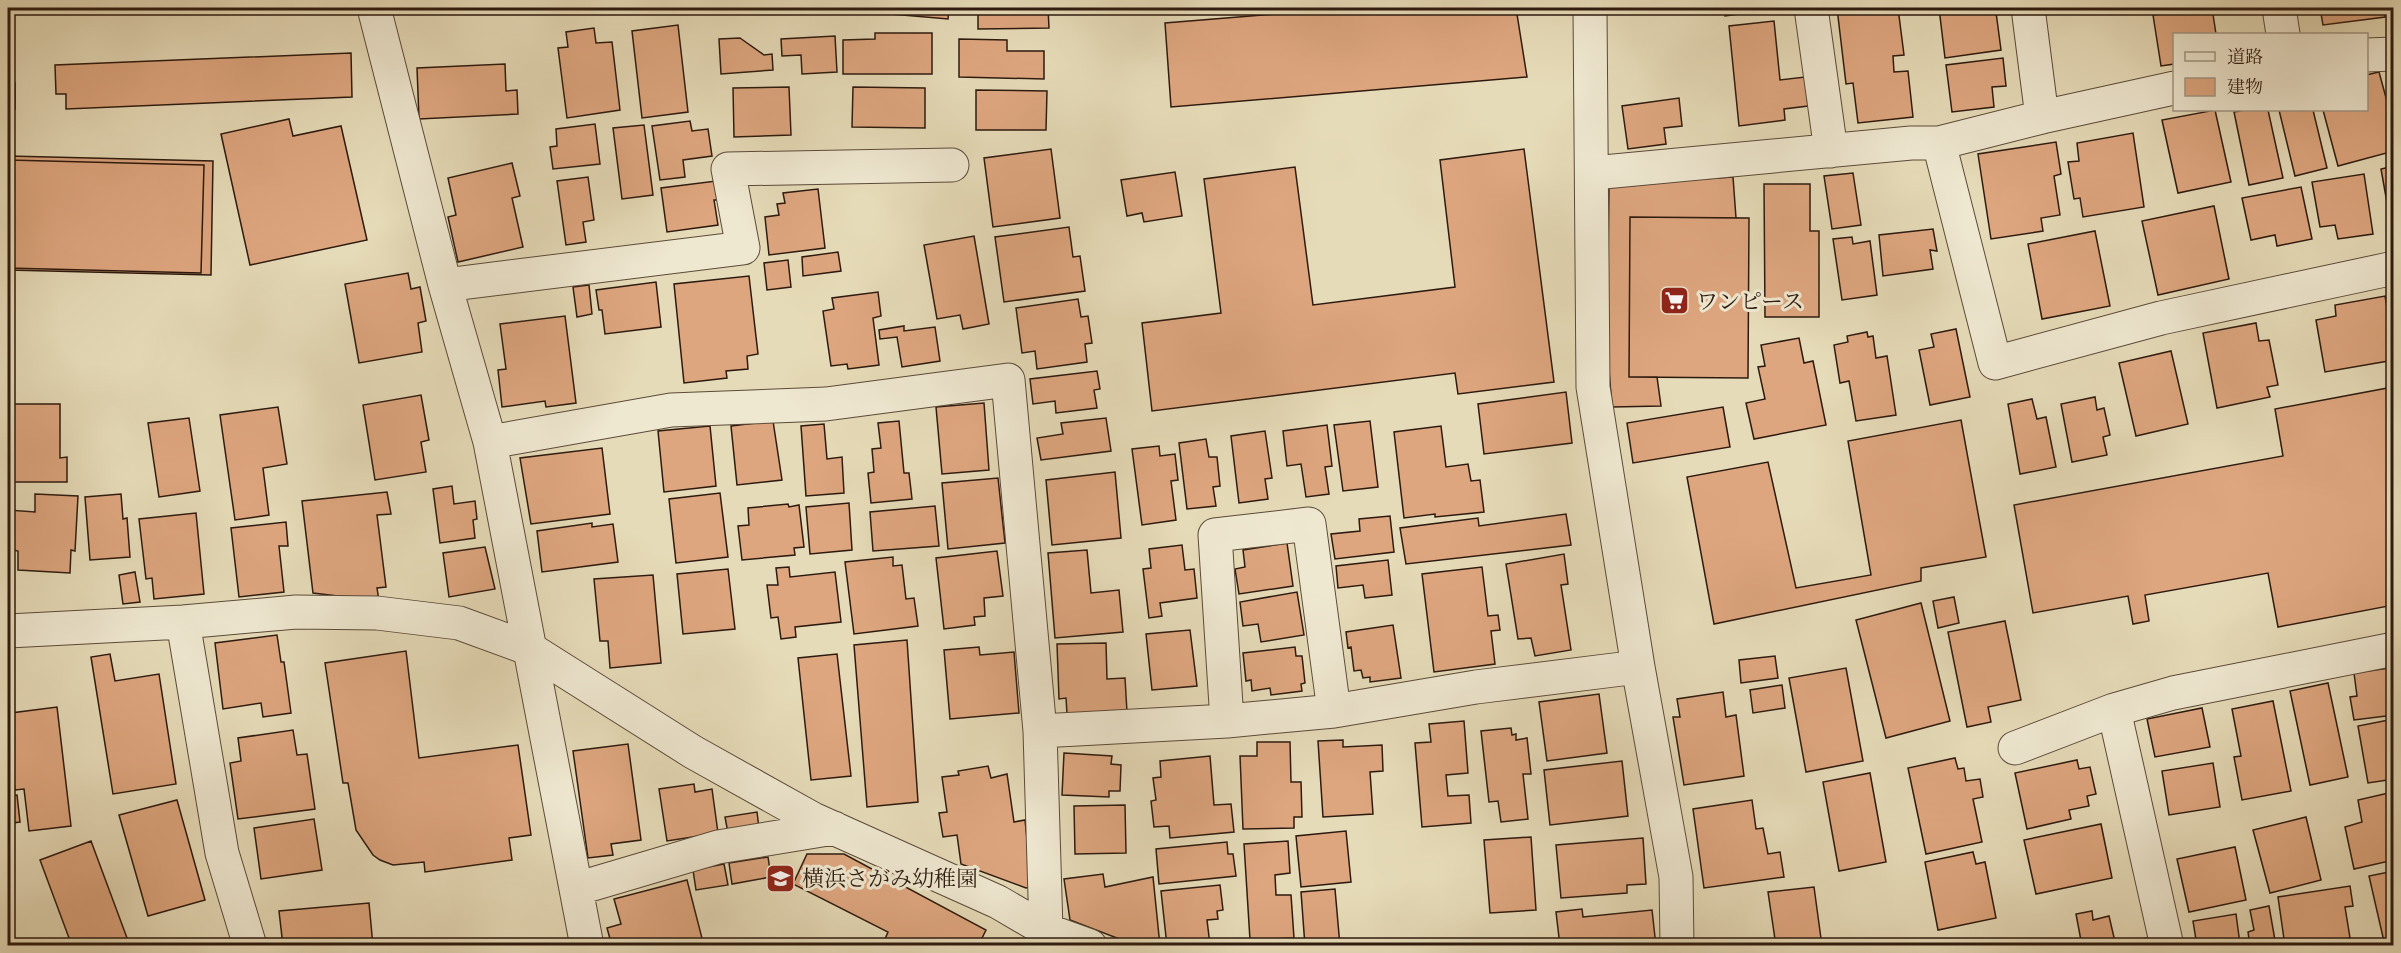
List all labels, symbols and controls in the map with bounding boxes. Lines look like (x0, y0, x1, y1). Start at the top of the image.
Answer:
legend (2173, 33, 2368, 111)
text: 道路 (2227, 46, 2263, 68)
text: 建物 (2227, 76, 2263, 98)
supermarket icon: ワンピース (1659, 285, 1691, 317)
place label: ワンピース (1696, 288, 1804, 315)
school or university icon: 横浜さがみ幼稚園 (765, 862, 797, 894)
place label: 横浜さがみ幼稚園 (802, 865, 978, 892)

